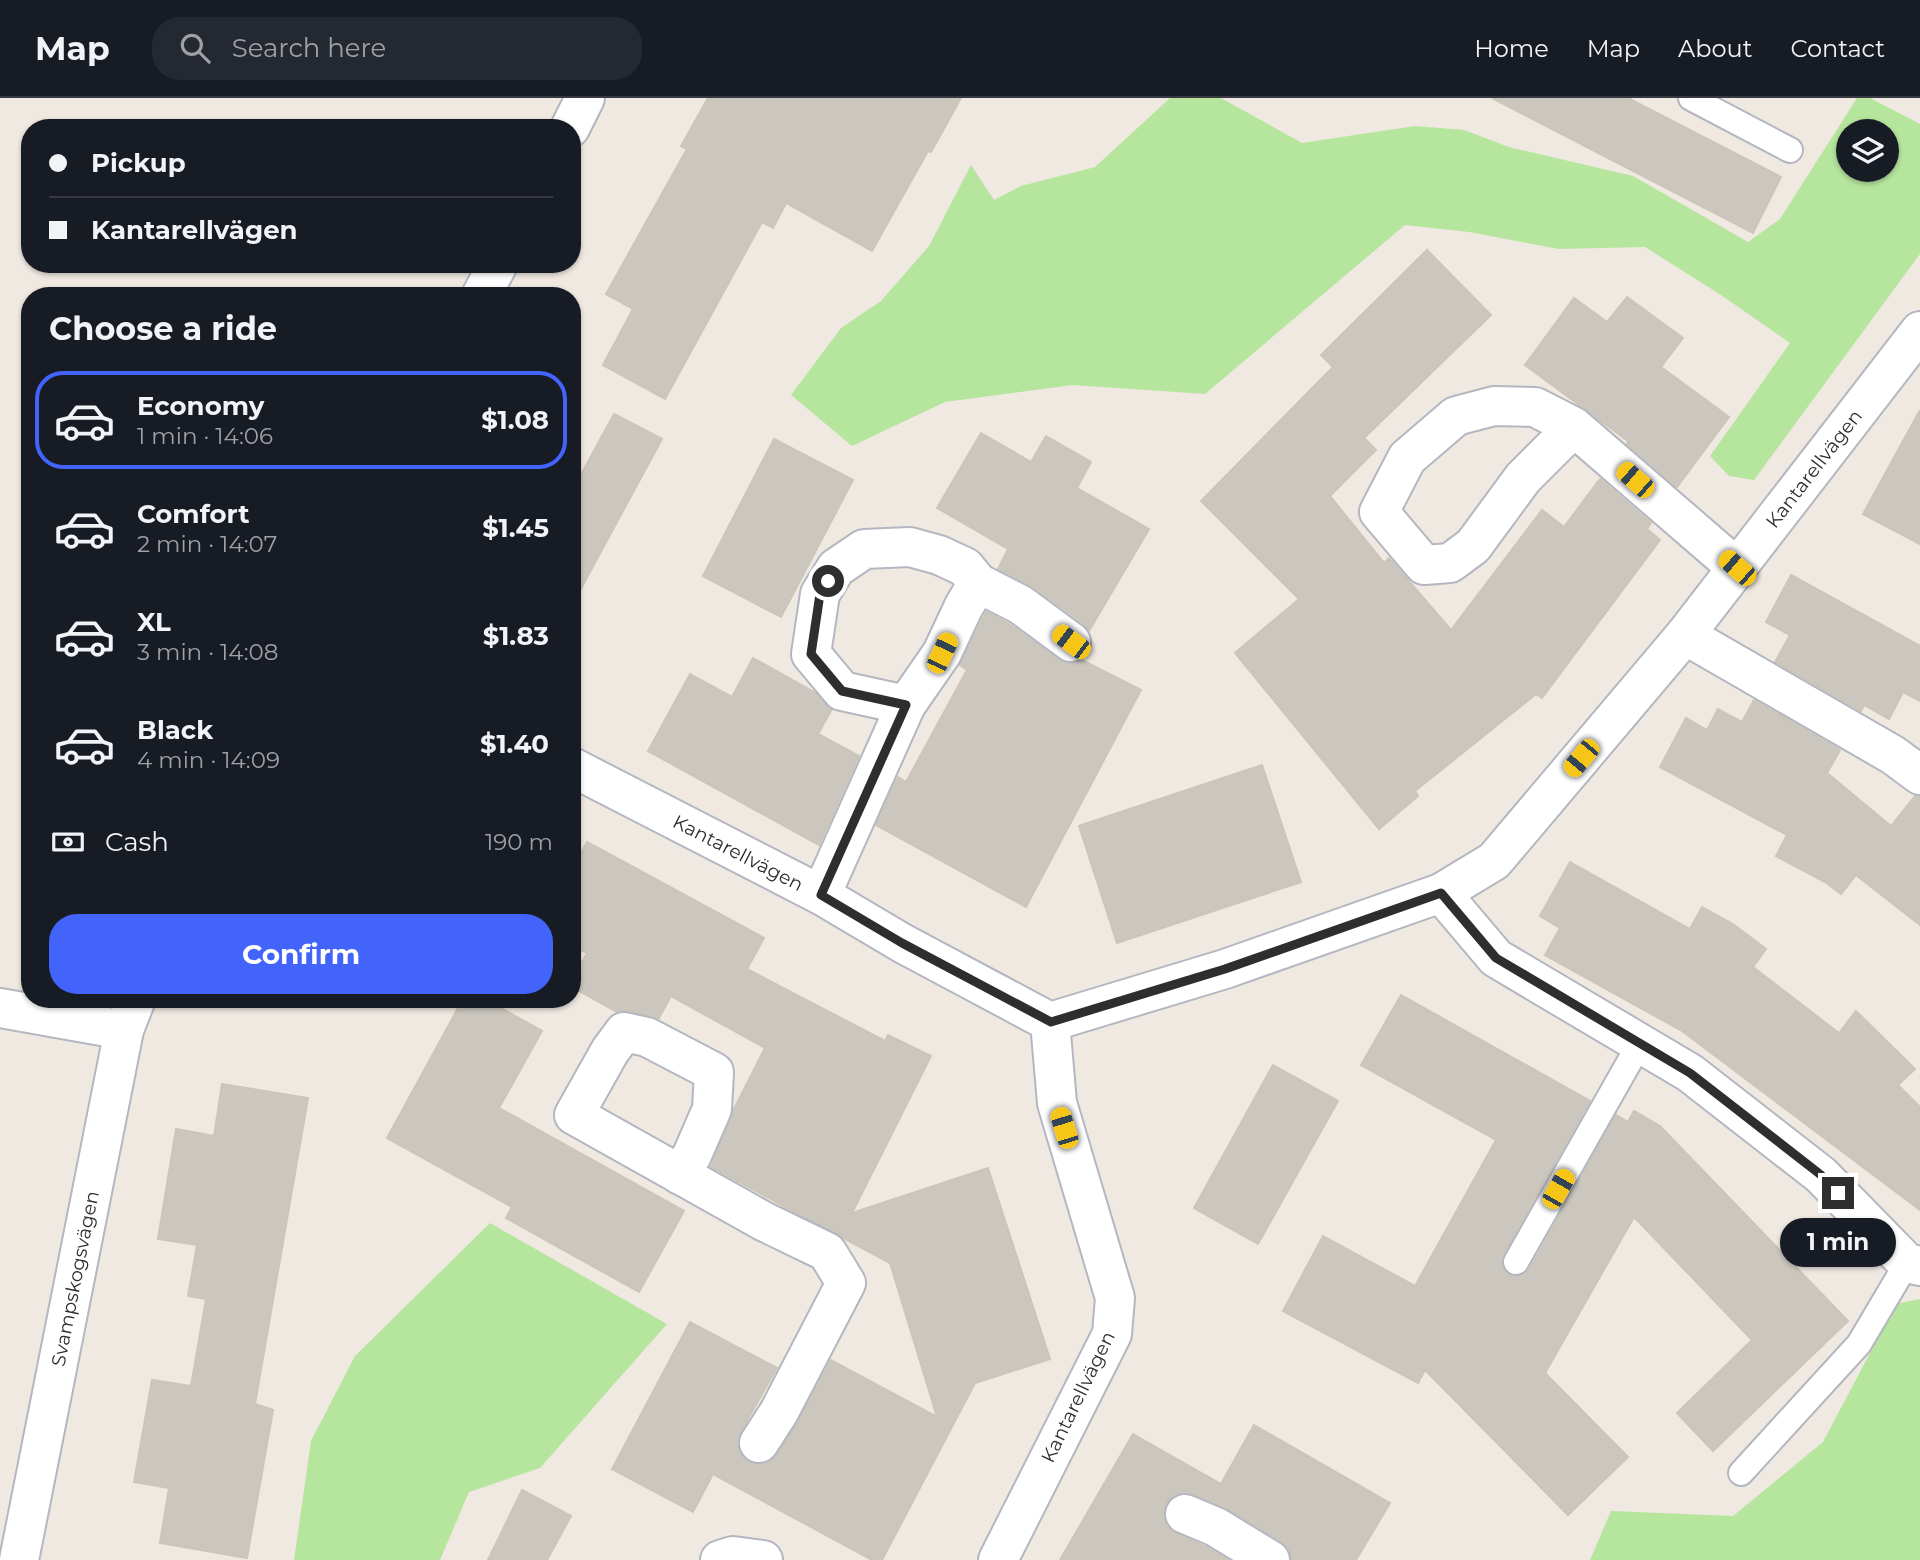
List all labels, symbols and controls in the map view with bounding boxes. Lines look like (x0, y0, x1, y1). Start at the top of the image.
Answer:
search box (152, 17, 642, 80)
text: Map (35, 28, 110, 68)
icon: search (176, 29, 214, 67)
text: Search here (232, 32, 386, 64)
text: Home (1474, 34, 1549, 63)
text: Map (1587, 34, 1640, 63)
text: About (1678, 34, 1752, 63)
text: Contact (1790, 34, 1885, 63)
map controls (1836, 119, 1899, 182)
button: layers (1836, 119, 1899, 182)
text: Pickup (91, 147, 186, 179)
text: Kantarellvägen (91, 214, 298, 246)
text: Choose a ride (49, 309, 277, 348)
icon: car (53, 389, 116, 452)
text: Economy (137, 390, 264, 422)
text: $1.08 (481, 404, 549, 436)
street label: Kantarellvägen (1761, 405, 1867, 532)
text: 1 min · 14:06 (137, 422, 273, 450)
car (1613, 458, 1658, 502)
icon: car (53, 497, 116, 560)
text: Comfort (137, 498, 249, 530)
text: $1.45 (482, 512, 549, 544)
text: 2 min · 14:07 (137, 530, 277, 558)
car (1715, 546, 1760, 590)
route start (812, 565, 844, 597)
icon: car (53, 605, 116, 668)
text: XL (137, 606, 171, 638)
text: $1.83 (483, 620, 549, 652)
car (1048, 621, 1095, 663)
car (924, 630, 961, 676)
text: 3 min · 14:08 (137, 638, 278, 666)
icon: car (53, 713, 116, 776)
text: Black (137, 714, 213, 746)
text: $1.40 (480, 728, 549, 760)
car (1560, 735, 1603, 781)
text: 4 min · 14:09 (137, 746, 280, 774)
street label: Kantarellvägen (669, 809, 807, 896)
icon: cash (49, 823, 87, 861)
text: Cash (105, 826, 169, 858)
text: 190 m (485, 828, 553, 856)
button: Confirm (49, 914, 553, 994)
car (1048, 1105, 1081, 1151)
car (1539, 1166, 1578, 1212)
route end (1822, 1177, 1854, 1209)
street label: Svampskogsvägen (46, 1189, 103, 1368)
callout: 1 min (1780, 1218, 1896, 1266)
text: 1 min (1807, 1228, 1869, 1256)
street label: Kantarellvägen (1036, 1328, 1120, 1466)

